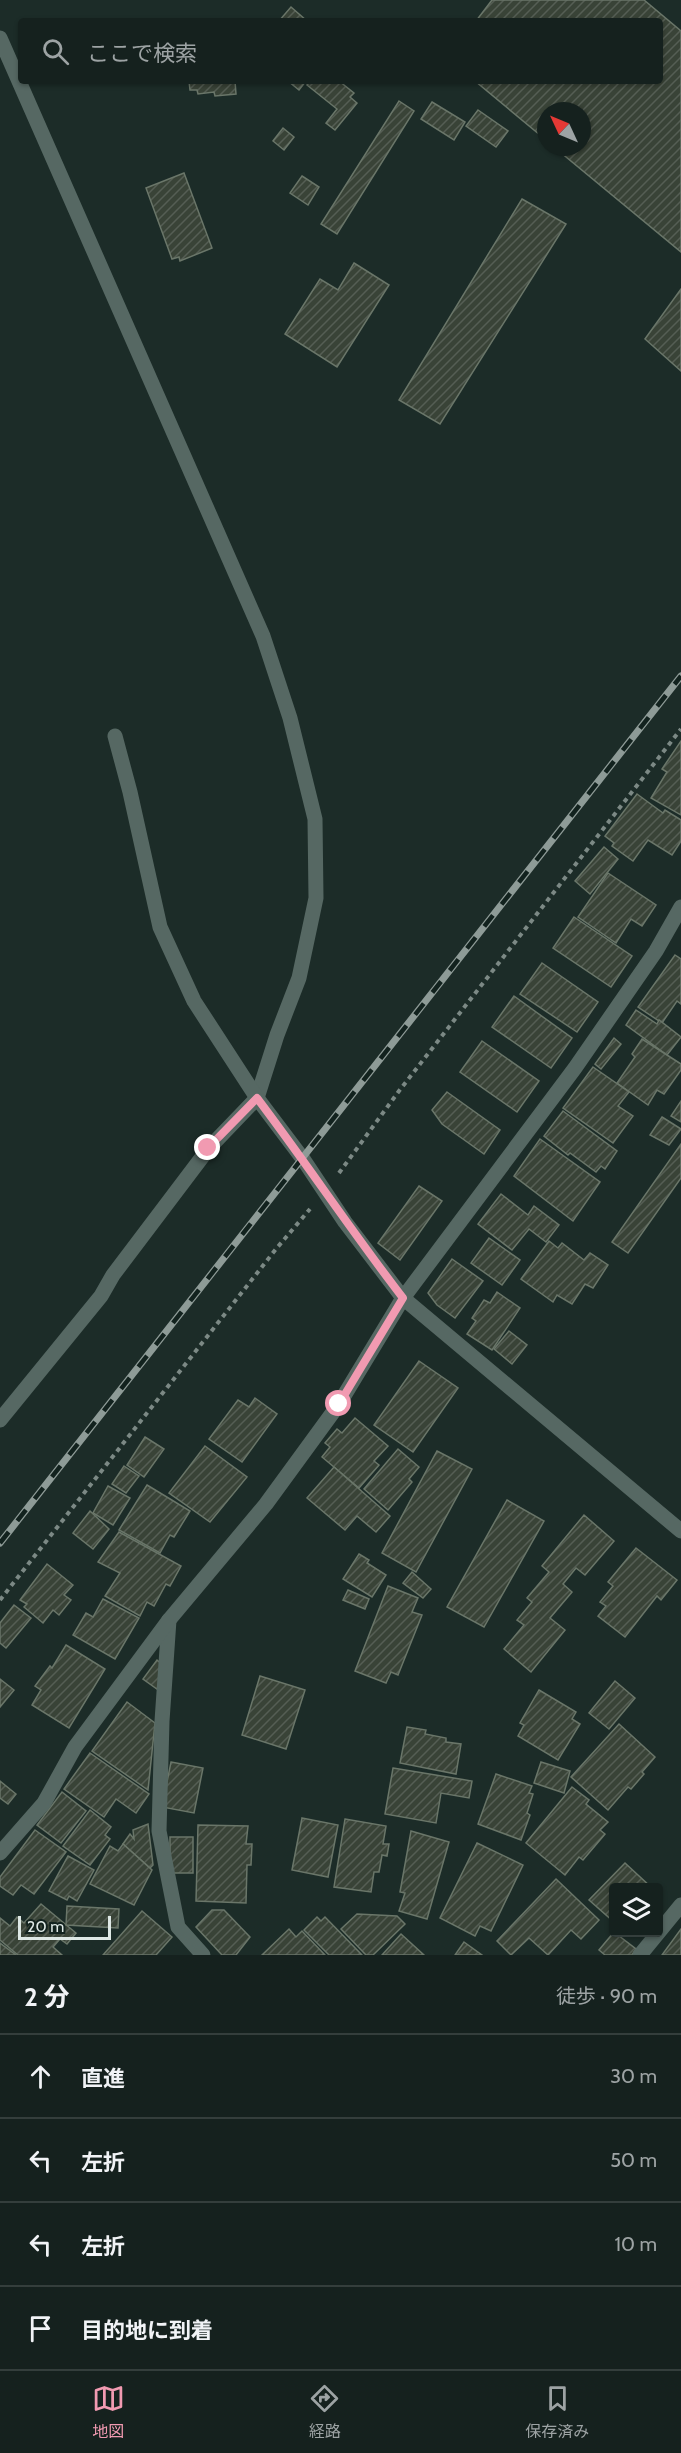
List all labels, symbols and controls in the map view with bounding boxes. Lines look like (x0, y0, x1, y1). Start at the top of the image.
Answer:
search box (18, 18, 663, 84)
icon: search (39, 35, 72, 68)
text: ここで検索 (87, 40, 197, 67)
north arrow (537, 102, 591, 156)
route end (194, 1134, 220, 1160)
route start (325, 1390, 351, 1416)
map controls (609, 1883, 663, 1937)
button: layers (609, 1883, 663, 1937)
scale bar (18, 1913, 111, 1940)
text: 20 m (27, 1917, 64, 1936)
text: 2 分 (24, 1981, 70, 2013)
text: 徒歩 · 90 m (556, 1984, 657, 2008)
icon: ahead (24, 2060, 57, 2093)
text: 30 m (610, 2064, 657, 2088)
text: 直進 (81, 2065, 125, 2092)
icon: left (24, 2144, 57, 2177)
text: 50 m (610, 2148, 657, 2172)
text: 左折 (81, 2149, 125, 2176)
icon: left (24, 2228, 57, 2261)
text: 10 m (614, 2232, 657, 2256)
text: 左折 (81, 2233, 125, 2260)
icon: arrive (24, 2312, 57, 2345)
text: 目的地に到着 (81, 2317, 213, 2344)
tab: 地図 (92, 2382, 125, 2442)
tab: 経路 (308, 2382, 341, 2442)
tab: 保存済み (525, 2382, 589, 2442)

